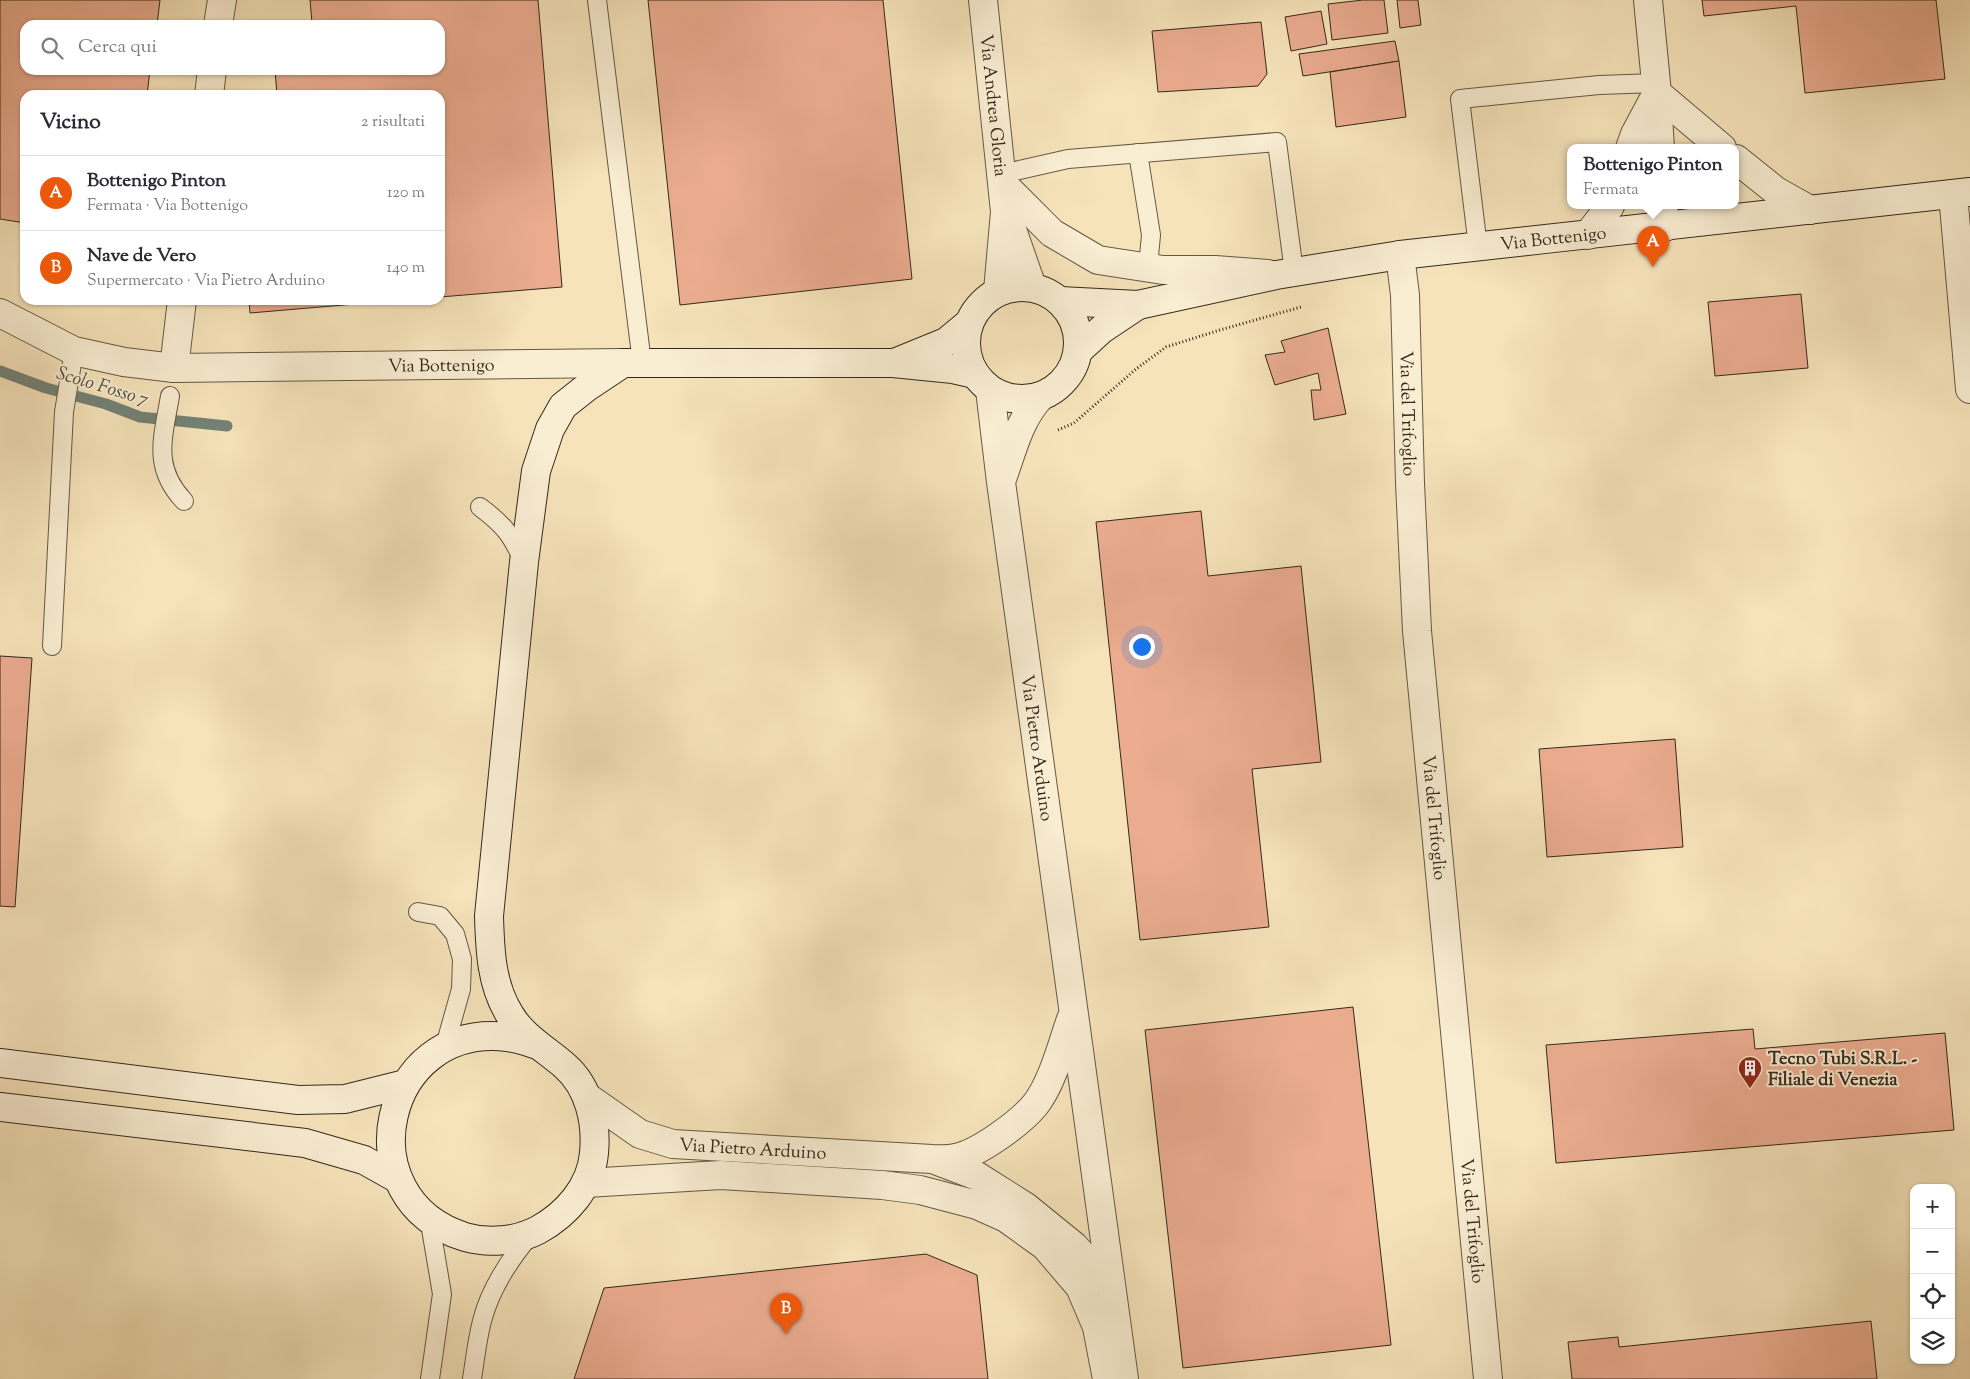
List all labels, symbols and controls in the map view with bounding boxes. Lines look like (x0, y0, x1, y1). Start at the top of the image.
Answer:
search box (20, 20, 445, 75)
street label: Via Andrea Gloria (972, 33, 1012, 178)
icon: search (38, 34, 66, 62)
text: Cerca qui (78, 34, 157, 61)
text: Vicino (40, 108, 101, 138)
text: 2 risultati (361, 111, 425, 134)
popup (1567, 144, 1739, 209)
text: Bottenigo Pinton (1583, 152, 1723, 179)
text: Bottenigo Pinton (87, 168, 226, 195)
text: Fermata (1583, 179, 1639, 202)
text: A (50, 182, 63, 205)
text: 120 m (387, 182, 425, 205)
text: Fermata · Via Bottenigo (87, 195, 248, 218)
street label: Via Bottenigo (1499, 221, 1608, 259)
pin: A (1637, 226, 1669, 267)
text: Nave de Vero (87, 243, 196, 270)
text: B (51, 257, 61, 280)
text: 140 m (387, 257, 425, 280)
text: Supermercato · Via Pietro Arduino (87, 270, 325, 293)
street label: Via del Trifoglio (1391, 351, 1421, 477)
street label: Via Bottenigo (388, 353, 495, 381)
water label: Scolo Fosso 7 (53, 361, 152, 414)
your location (1129, 634, 1155, 660)
street label: Via Pietro Arduino (1013, 673, 1058, 823)
street label: Via del Trifoglio (1414, 754, 1452, 882)
place label: Tecno Tubi S.R.L. - Filiale di Venezia (1768, 1047, 1917, 1094)
building icon: Tecno Tubi S.R.L. - Filiale di Venezia (1737, 1055, 1763, 1089)
street label: Via Pietro Arduino (678, 1133, 827, 1168)
street label: Via del Trifoglio (1452, 1157, 1490, 1285)
map controls (1910, 1184, 1955, 1364)
button: + (1910, 1184, 1955, 1229)
button: − (1910, 1229, 1955, 1274)
button: locate (1910, 1274, 1955, 1319)
pin: B (770, 1293, 802, 1334)
button: layers (1910, 1319, 1955, 1364)

